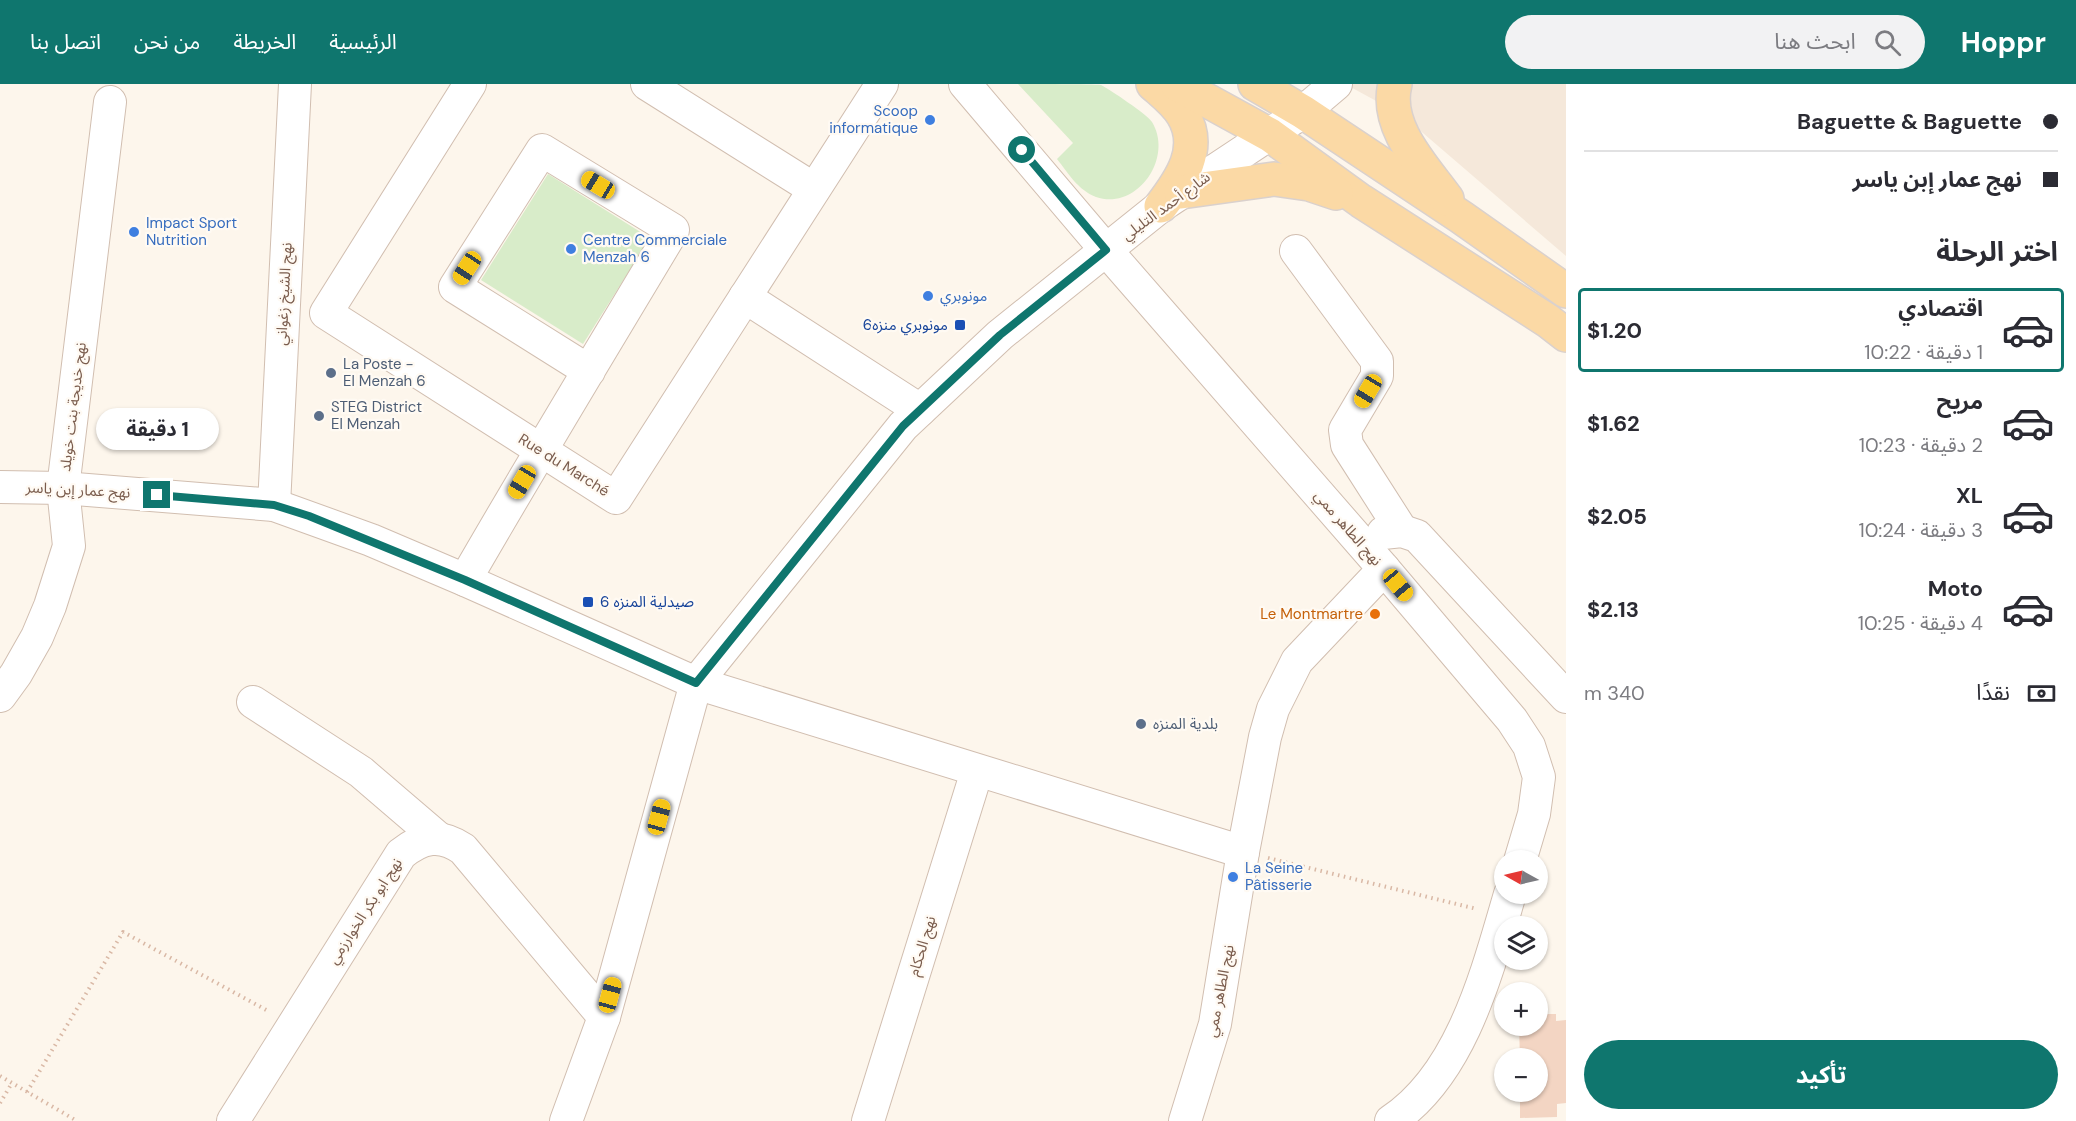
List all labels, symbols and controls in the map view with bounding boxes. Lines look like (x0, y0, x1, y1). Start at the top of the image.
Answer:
search box (1505, 15, 1925, 69)
text: Hoppr (1961, 24, 2046, 61)
icon: search (1871, 26, 1904, 59)
text: ابحث هنا (1774, 27, 1856, 56)
text: اتصل بنا (30, 28, 101, 56)
text: من نحن (134, 28, 200, 56)
text: الخريطة (233, 28, 296, 56)
text: الرئيسية (329, 28, 397, 56)
place label: Scoop informatique (829, 101, 918, 138)
text: Baguette & Baguette (1797, 107, 2022, 136)
marker: Scoop informatique (923, 113, 937, 127)
route start (1008, 136, 1035, 163)
text: نهج عمار إبن ياسر (1852, 165, 2022, 194)
street label: شارع أحمد التليلي (1118, 167, 1216, 247)
car (578, 168, 618, 202)
place label: Impact Sport Nutrition (146, 213, 237, 250)
marker: Impact Sport Nutrition (127, 225, 141, 239)
place label: Centre Commerciale Menzah 6 (583, 230, 727, 267)
text: اختر الرحلة (1936, 234, 2058, 269)
street label: نهج الشيخ زغواني (271, 242, 299, 346)
marker: Centre Commerciale Menzah 6 (564, 242, 578, 256)
car (450, 248, 484, 288)
place label: مونوبري (940, 286, 987, 307)
marker: مونوبري (921, 289, 935, 303)
text: اقتصادي (1898, 294, 1983, 323)
icon: car (2001, 303, 2055, 357)
place label: مونوبري منزه6 (863, 315, 948, 336)
text: $1.20 (1587, 316, 1642, 345)
marker: مونوبري منزه6 (953, 318, 967, 332)
text: 1 دقيقة · 10:22 (1864, 339, 1983, 365)
street label: نهج خديجة بنت خويلد (55, 341, 93, 473)
place label: La Poste - El Menzah 6 (343, 354, 426, 391)
marker: La Poste - El Menzah 6 (324, 366, 338, 380)
car (1351, 371, 1385, 411)
text: مريح (1937, 387, 1983, 416)
icon: car (2001, 396, 2055, 450)
place label: STEG District El Menzah (331, 397, 422, 434)
callout: 1 دقيقة (96, 408, 219, 450)
marker: STEG District El Menzah (312, 409, 326, 423)
text: $1.62 (1587, 409, 1640, 438)
text: 1 دقيقة (126, 416, 189, 442)
street label: Rue du Marché (515, 429, 613, 501)
text: 2 دقيقة · 10:23 (1859, 432, 1983, 458)
car (505, 462, 539, 502)
street label: نهج عمار إبن ياسر (24, 477, 131, 505)
route end (143, 481, 170, 508)
text: XL (1956, 481, 1983, 510)
street label: نهج الطاهر ممي (1308, 486, 1386, 571)
icon: car (2001, 489, 2055, 543)
text: $2.05 (1587, 502, 1647, 531)
text: 3 دقيقة · 10:24 (1858, 517, 1983, 543)
car (1380, 565, 1416, 605)
text: Moto (1928, 574, 1983, 603)
icon: car (2001, 582, 2055, 636)
place label: صيدلية المنزه 6 (600, 592, 694, 612)
marker: صيدلية المنزه 6 (581, 595, 595, 609)
text: $2.13 (1587, 595, 1639, 624)
place label: Le Montmartre (1260, 604, 1363, 624)
marker: Le Montmartre (1368, 607, 1382, 621)
text: 4 دقيقة · 10:25 (1858, 610, 1983, 636)
icon: cash (2025, 677, 2058, 710)
text: نقدًا (1976, 678, 2010, 707)
text: 340 m (1584, 680, 1645, 706)
place label: بلدية المنزه (1153, 714, 1218, 734)
marker: بلدية المنزه (1134, 717, 1148, 731)
car (646, 797, 672, 837)
north arrow (1494, 850, 1548, 904)
map controls (1494, 850, 1548, 1102)
street label: نهج ابو بكر الخوارزمي (323, 854, 408, 969)
place label: La Seine Pâtisserie (1245, 858, 1312, 895)
marker: La Seine Pâtisserie (1226, 870, 1240, 884)
street label: نهج الحكام (903, 914, 942, 979)
button: layers (1494, 916, 1548, 970)
street label: نهج الطاهر ممي (1201, 943, 1241, 1039)
car (597, 975, 623, 1015)
button: + (1494, 982, 1548, 1036)
button: تأكيد (1584, 1040, 2058, 1109)
button: − (1494, 1048, 1548, 1102)

